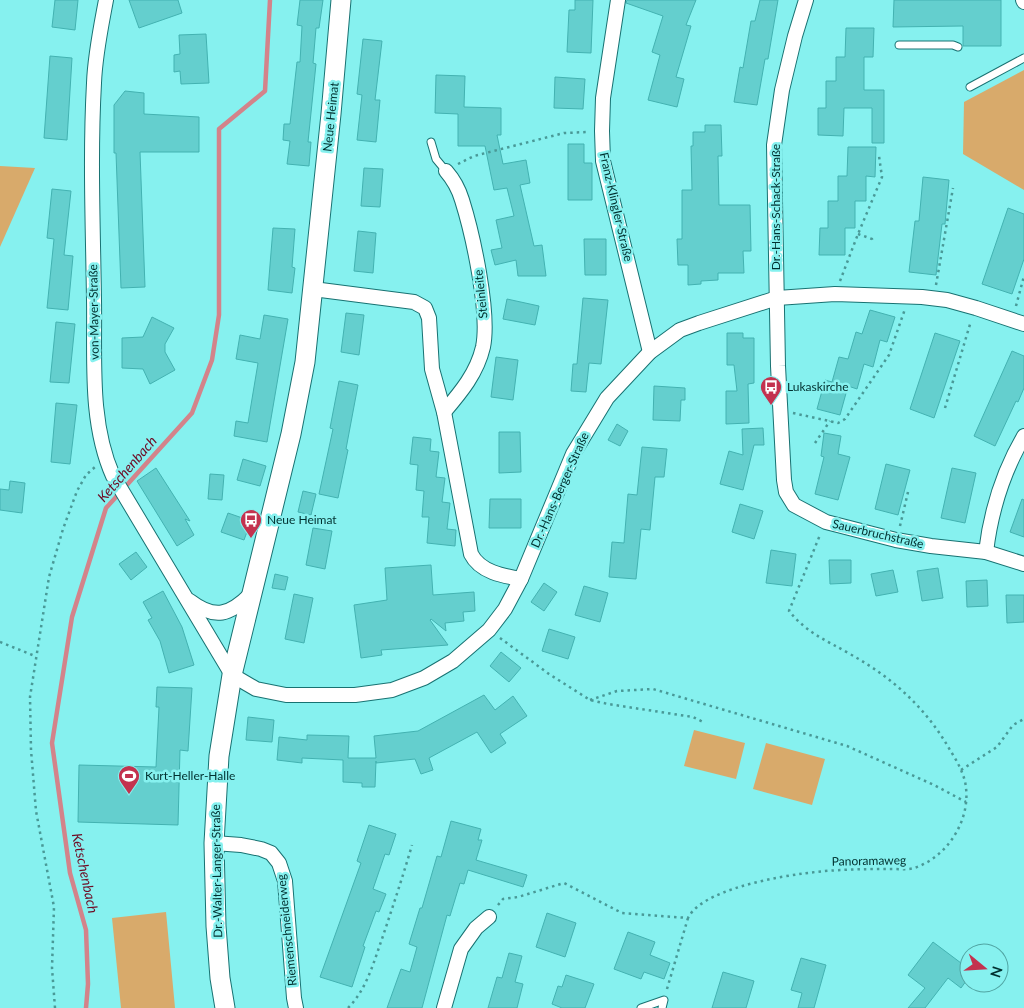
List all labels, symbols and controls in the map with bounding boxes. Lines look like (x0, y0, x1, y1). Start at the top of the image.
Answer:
street label: Neue Heimat (319, 81, 342, 152)
street label: Dr.-Hans-Schack-Straße (768, 144, 783, 270)
street label: Franz-Klingler-Straße (597, 151, 636, 263)
street label: von-Mayer-Straße (85, 264, 102, 360)
street label: Steinleite (470, 269, 491, 319)
bus stop icon: Lukaskirche (759, 375, 783, 406)
place label: Lukaskirche (787, 379, 849, 394)
street label: Dr.-Hans-Berger-Straße (527, 430, 592, 550)
water label: Ketschenbach (93, 432, 160, 505)
bus stop icon: Neue Heimat (239, 508, 263, 539)
place label: Neue Heimat (267, 512, 337, 527)
street label: Sauerbruchstraße (831, 516, 925, 551)
sports icon: Kurt-Heller-Halle (117, 764, 141, 795)
place label: Kurt-Heller-Halle (145, 768, 235, 783)
street label: Dr.-Walter-Langer-Straße (208, 804, 225, 938)
water label: Ketschenbach (69, 831, 102, 915)
street label: Panoramaweg (832, 852, 906, 869)
street label: Riemenschneiderweg (273, 873, 300, 987)
north arrow (959, 943, 1009, 993)
text: N (987, 964, 1007, 980)

